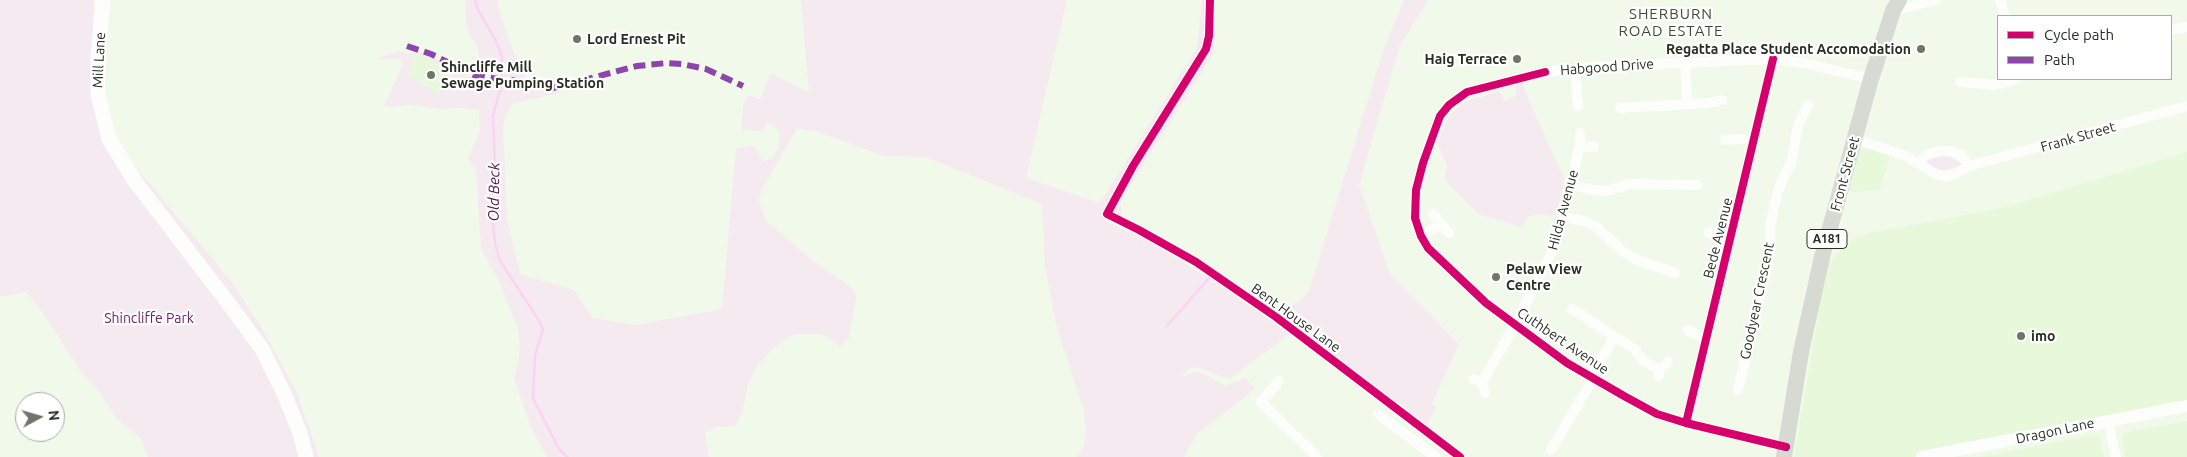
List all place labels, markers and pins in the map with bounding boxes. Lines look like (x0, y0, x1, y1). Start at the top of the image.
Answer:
place label: Lord Ernest Pit (587, 31, 686, 47)
marker: Lord Ernest Pit (571, 33, 583, 45)
place label: Regatta Place Student Accomodation (1666, 41, 1911, 57)
marker: Regatta Place Student Accomodation (1915, 43, 1927, 55)
place label: Haig Terrace (1425, 51, 1507, 67)
marker: Haig Terrace (1511, 53, 1523, 65)
place label: Shincliffe Mill Sewage Pumping Station (441, 59, 604, 92)
marker: Shincliffe Mill Sewage Pumping Station (425, 69, 437, 81)
place label: Pelaw View Centre (1506, 261, 1582, 294)
marker: Pelaw View Centre (1490, 271, 1502, 283)
place label: imo (2031, 328, 2055, 344)
marker: imo (2015, 330, 2027, 342)

